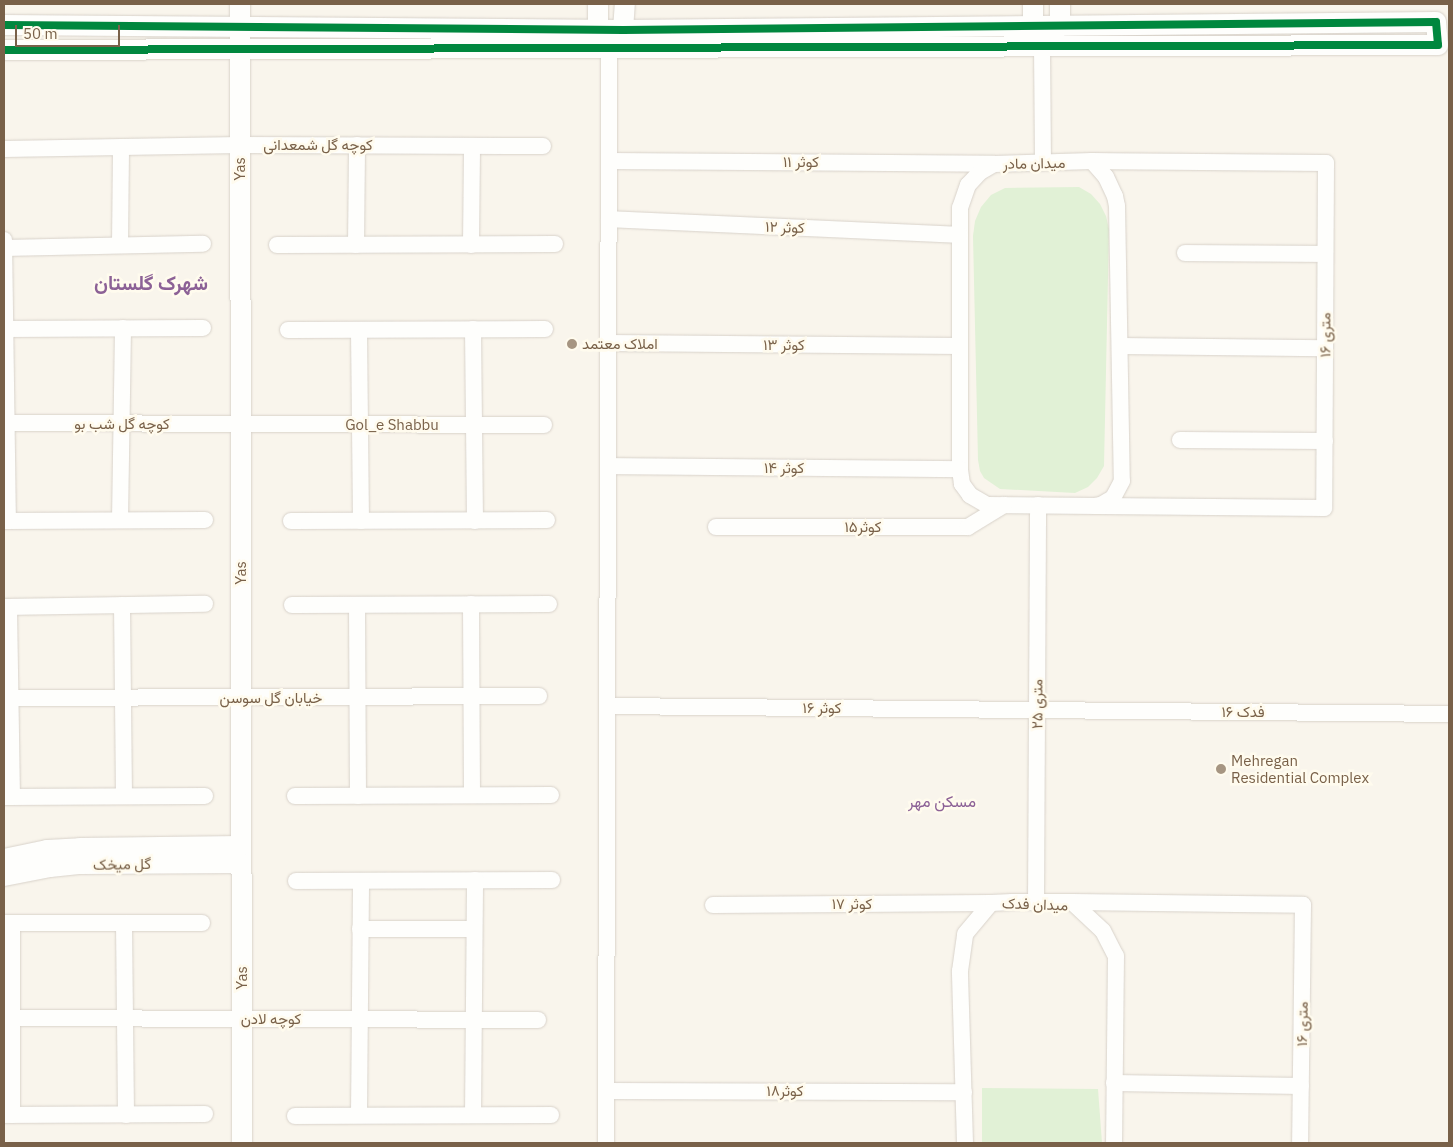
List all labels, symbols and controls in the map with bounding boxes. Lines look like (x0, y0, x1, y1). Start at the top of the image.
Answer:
scale bar (18, 15, 122, 47)
text: 50 m (23, 24, 58, 43)
street label: کوچه گل شمعدانی (263, 136, 373, 154)
street label: کوثر ۱۱ (783, 153, 819, 171)
street label: میدان مادر (1002, 153, 1066, 173)
street label: Yas (231, 157, 249, 181)
street label: کوثر ۱۲ (765, 217, 805, 237)
district label: شهرک گلستان (94, 270, 208, 294)
street label: ۱۶ متری (1316, 313, 1334, 357)
place label: املاک معتمد (582, 335, 658, 353)
street label: کوثر ۱۳ (763, 336, 805, 354)
marker: املاک معتمد (566, 338, 578, 350)
street label: کوچه گل شب بو (74, 415, 170, 433)
street label: Gol_e Shabbu (345, 416, 439, 434)
street label: کوثر ۱۴ (764, 459, 804, 477)
street label: کوثر۱۵ (845, 518, 881, 536)
street label: Yas (232, 561, 250, 585)
street label: ۲۵ متری (1028, 679, 1046, 729)
street label: خیابان گل سوسن (220, 689, 322, 707)
street label: کوثر ۱۶ (803, 699, 841, 717)
street label: فدک ۱۶ (1222, 703, 1264, 721)
place label: Mehregan Residential Complex (1231, 751, 1369, 786)
marker: Mehregan Residential Complex (1215, 763, 1227, 775)
district label: مسکن مهر (908, 791, 976, 811)
street label: گل میخک (93, 854, 151, 874)
street label: میدان فدک (1002, 894, 1068, 914)
street label: کوثر ۱۷ (832, 895, 872, 913)
street label: Yas (233, 966, 251, 990)
street label: ۱۶ متری (1293, 1001, 1311, 1047)
street label: کوچه لادن (241, 1010, 301, 1028)
street label: کوثر۱۸ (767, 1082, 803, 1100)

